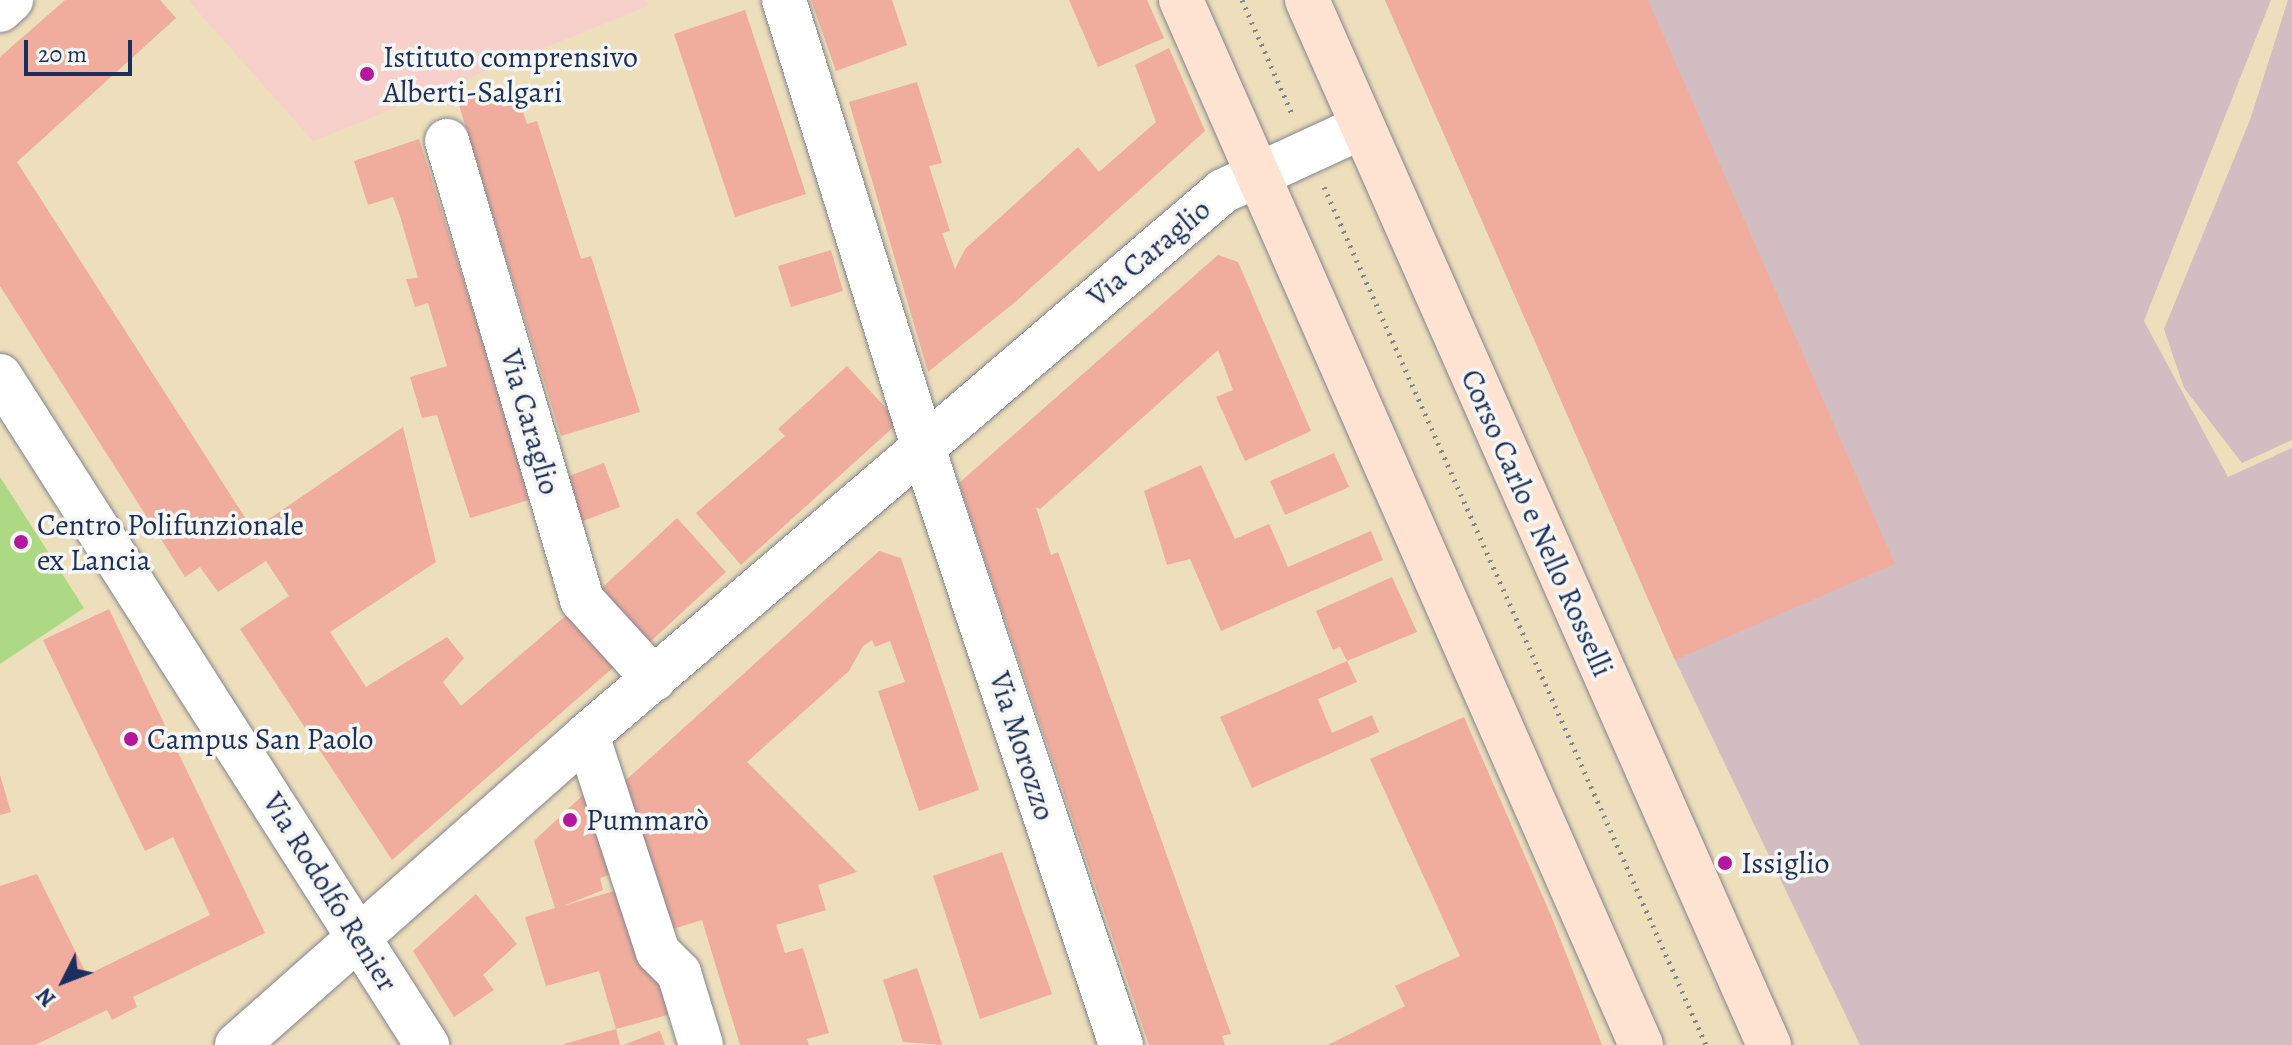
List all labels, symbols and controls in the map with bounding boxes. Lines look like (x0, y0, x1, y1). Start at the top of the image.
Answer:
scale bar (28, 24, 136, 74)
text: 20 m (38, 38, 87, 70)
place label: Istituto comprensivo Alberti-Salgari (383, 39, 638, 110)
marker: Istituto comprensivo Alberti-Salgari (358, 65, 376, 83)
street label: Via Caraglio (1080, 191, 1218, 315)
street label: Via Caraglio (492, 345, 568, 499)
street label: Corso Carlo e Nello Rosselli (1453, 364, 1621, 682)
place label: Centro Polifunzionale ex Lancia (37, 507, 304, 578)
marker: Centro Polifunzionale ex Lancia (12, 533, 30, 551)
street label: Via Morozzo (981, 667, 1063, 825)
place label: Campus San Paolo (147, 721, 374, 757)
marker: Campus San Paolo (122, 730, 140, 748)
street label: Via Rodolfo Renier (255, 786, 405, 998)
place label: Pummarò (586, 802, 709, 838)
marker: Pummarò (561, 811, 579, 829)
place label: Issiglio (1741, 845, 1830, 881)
marker: Issiglio (1716, 854, 1734, 872)
north arrow (24, 941, 104, 1021)
text: N (30, 981, 63, 1013)

